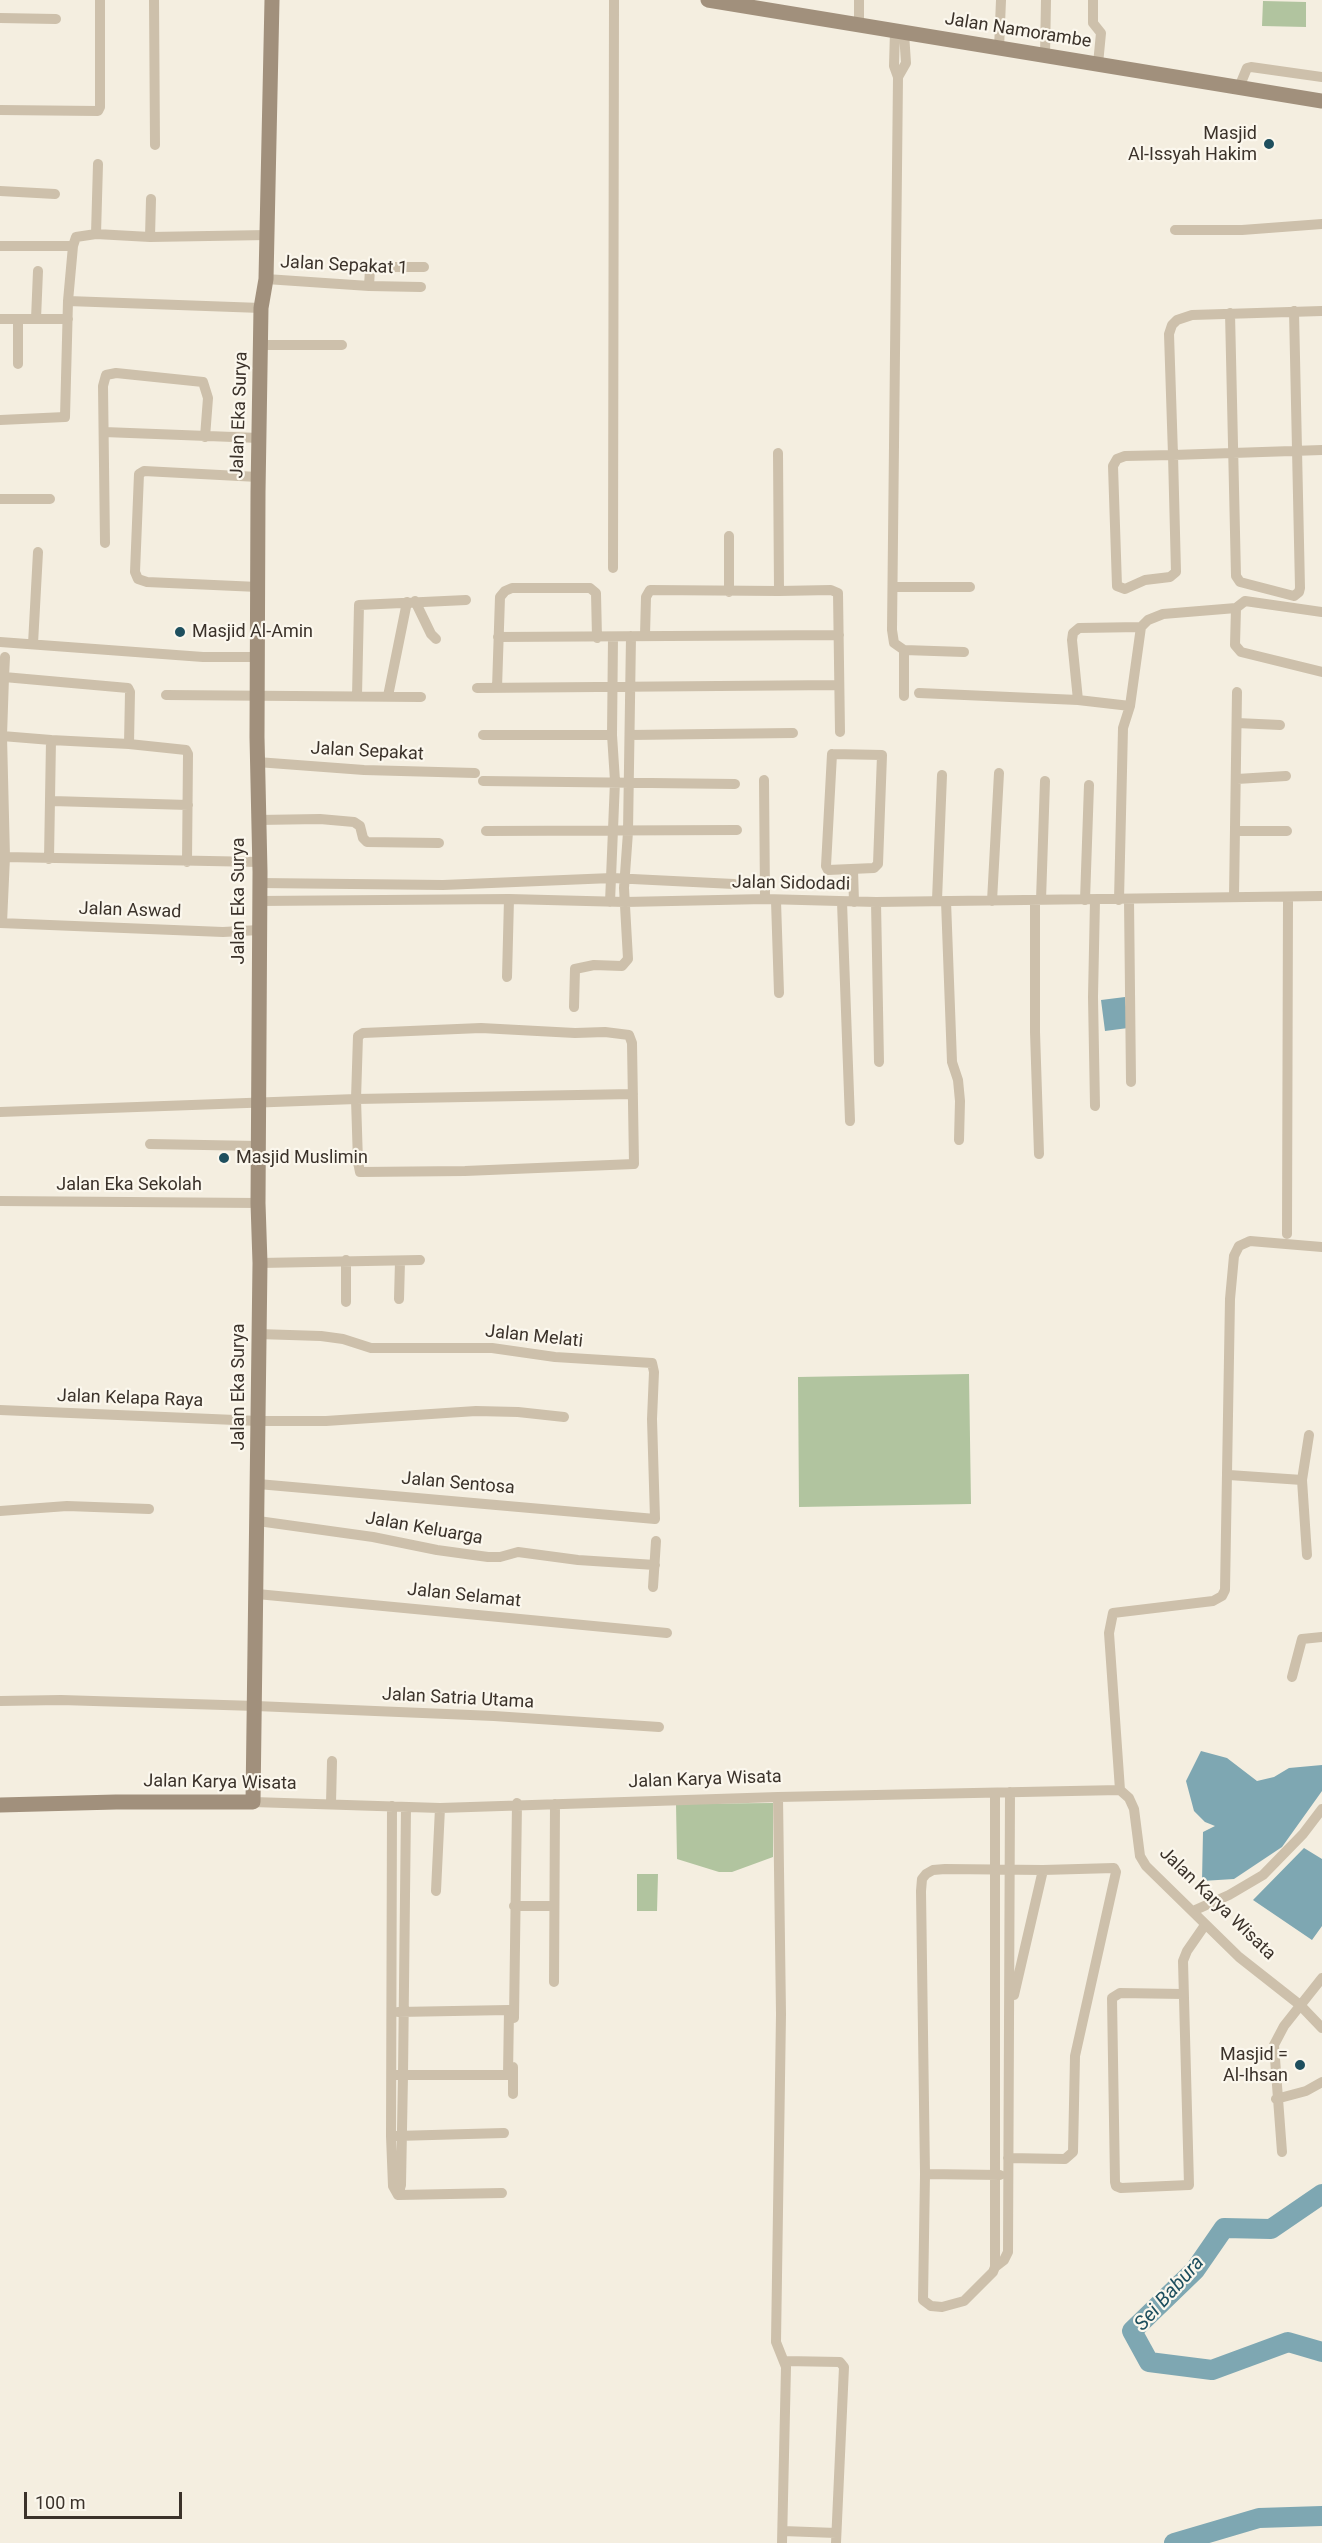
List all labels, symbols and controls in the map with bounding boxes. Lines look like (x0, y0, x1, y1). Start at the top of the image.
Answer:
street label: Jalan Namorambe (943, 9, 1093, 53)
place label: Masjid Al-Issyah Hakim (1128, 123, 1257, 166)
marker: Masjid Al-Issyah Hakim (1262, 137, 1276, 151)
street label: Jalan Sepakat 1 (280, 252, 408, 280)
street label: Jalan Eka Surya (227, 351, 253, 479)
place label: Masjid Al-Amin (192, 621, 313, 643)
marker: Masjid Al-Amin (173, 625, 187, 639)
street label: Jalan Sepakat (310, 738, 424, 766)
street label: Jalan Eka Surya (228, 838, 250, 964)
street label: Jalan Sidodadi (732, 872, 850, 896)
street label: Jalan Aswad (78, 898, 182, 924)
place label: Masjid Muslimin (236, 1147, 368, 1169)
marker: Masjid Muslimin (217, 1151, 231, 1165)
street label: Jalan Eka Sekolah (56, 1174, 202, 1196)
street label: Jalan Melati (484, 1321, 584, 1353)
street label: Jalan Eka Surya (228, 1324, 250, 1450)
street label: Jalan Kelapa Raya (56, 1386, 204, 1412)
street label: Jalan Sentosa (401, 1468, 515, 1500)
street label: Jalan Keluarga (364, 1508, 484, 1550)
street label: Jalan Selamat (406, 1579, 522, 1613)
street label: Jalan Satria Utama (381, 1684, 535, 1714)
street label: Jalan Karya Wisata (628, 1767, 782, 1793)
street label: Jalan Karya Wisata (143, 1771, 297, 1795)
street label: Jalan Karya Wisata (1154, 1843, 1280, 1965)
place label: Masjid = Al-Ihsan (1220, 2044, 1288, 2086)
marker: Masjid = Al-Ihsan (1293, 2058, 1307, 2072)
water label: Sei Babura (1130, 2252, 1210, 2336)
scale bar (27, 2480, 184, 2518)
text: 100 m (35, 2492, 86, 2513)

